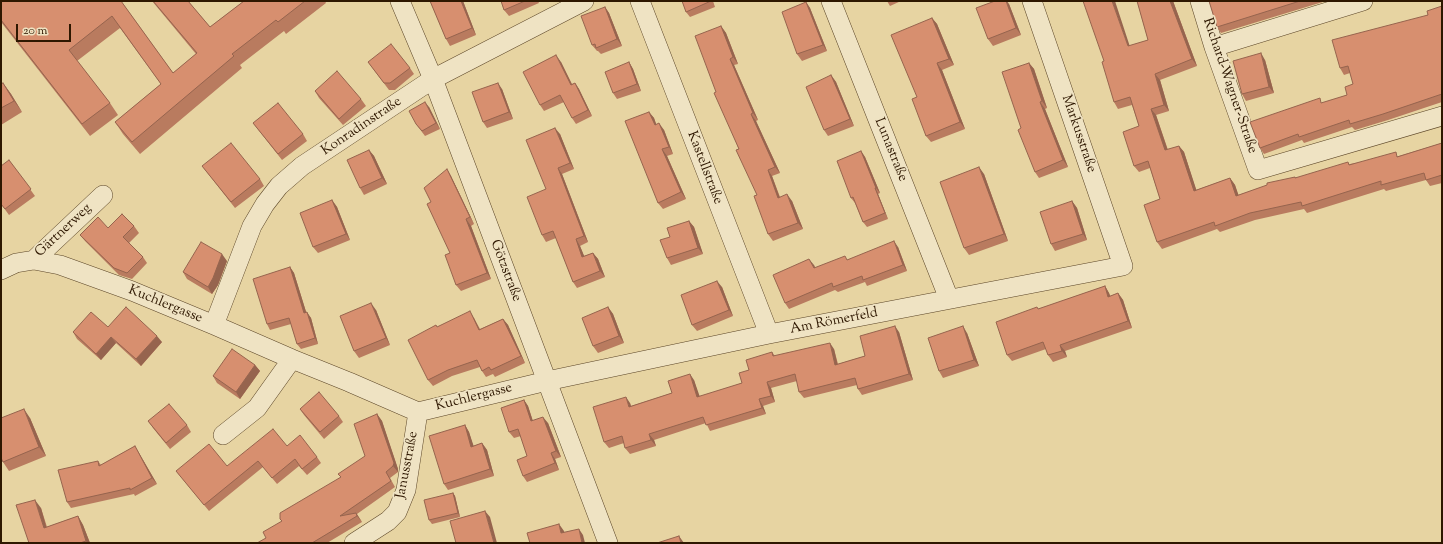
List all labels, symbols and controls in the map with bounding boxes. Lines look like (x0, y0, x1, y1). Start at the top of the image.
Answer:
scale bar (18, 16, 73, 42)
street label: Richard-Wagner-Straße (1198, 16, 1260, 156)
text: 20 m (23, 22, 47, 40)
street label: Markusstraße (1057, 93, 1099, 175)
street label: Konradinstraße (319, 94, 405, 160)
street label: Lunastraße (870, 116, 910, 184)
street label: Kastellstraße (682, 129, 726, 207)
street label: Gärtnerweg (32, 201, 96, 261)
street label: Götzstraße (486, 238, 524, 304)
street label: Kuchlergasse (125, 282, 205, 328)
street label: Am Römerfeld (789, 305, 879, 339)
street label: Kuchlergasse (434, 380, 514, 416)
street label: Janusstraße (393, 430, 423, 500)

